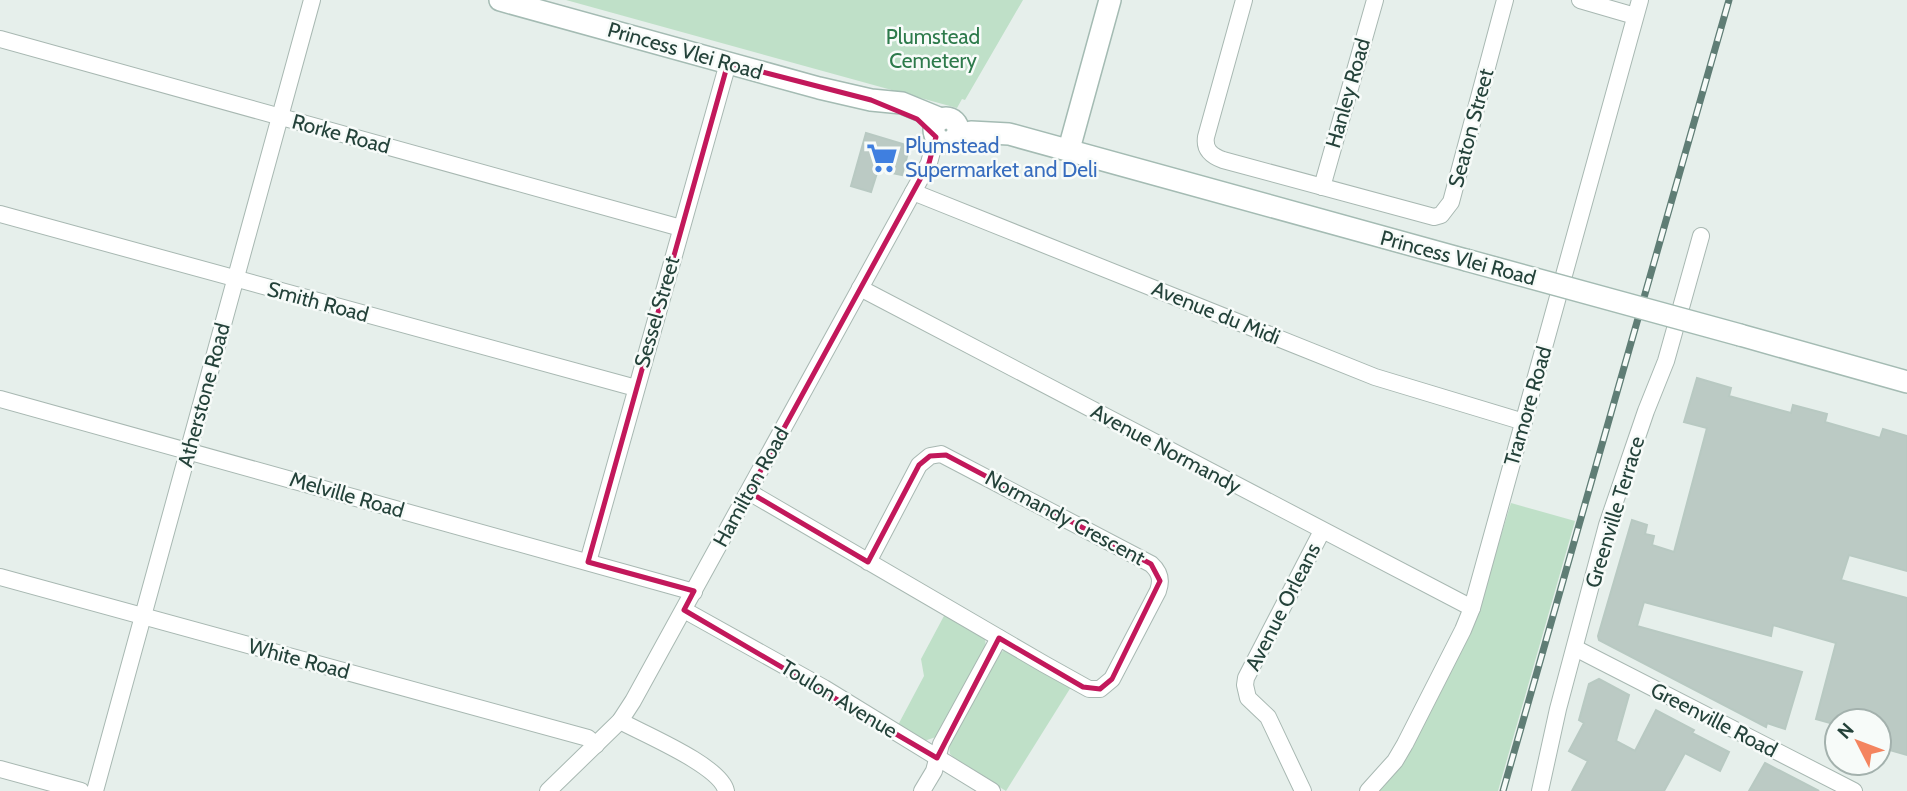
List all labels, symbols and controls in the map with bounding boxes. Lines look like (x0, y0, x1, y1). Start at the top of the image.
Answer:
street label: Princess Vlei Road (605, 16, 766, 85)
park label: Plumstead Cemetery (886, 24, 980, 73)
street label: Hanley Road (1320, 35, 1375, 151)
street label: Seaton Street (1443, 66, 1498, 190)
street label: Rorke Road (289, 108, 393, 159)
place label: Plumstead Supermarket and Deli (905, 133, 1097, 182)
supermarket icon: Plumstead Supermarket and Deli (865, 141, 899, 175)
street label: Princess Vlei Road (1378, 225, 1539, 290)
street label: Sessel Street (629, 253, 684, 370)
street label: Avenue du Midi (1148, 275, 1284, 350)
street label: Smith Road (265, 276, 371, 327)
street label: Atherstone Road (172, 320, 235, 470)
street label: Tramore Road (1499, 343, 1557, 469)
street label: Avenue Normandy (1087, 398, 1246, 499)
street label: Hamilton Road (707, 423, 794, 551)
street label: Greenville Terrace (1580, 433, 1649, 591)
street label: Normandy Crescent (981, 465, 1149, 570)
street label: Melville Road (287, 466, 407, 523)
street label: Avenue Orleans (1240, 538, 1326, 675)
street label: White Road (246, 633, 352, 684)
street label: Toulon Avenue (776, 654, 902, 743)
street label: Greenville Road (1647, 677, 1782, 762)
north arrow (1823, 707, 1893, 777)
text: N (1833, 718, 1859, 744)

